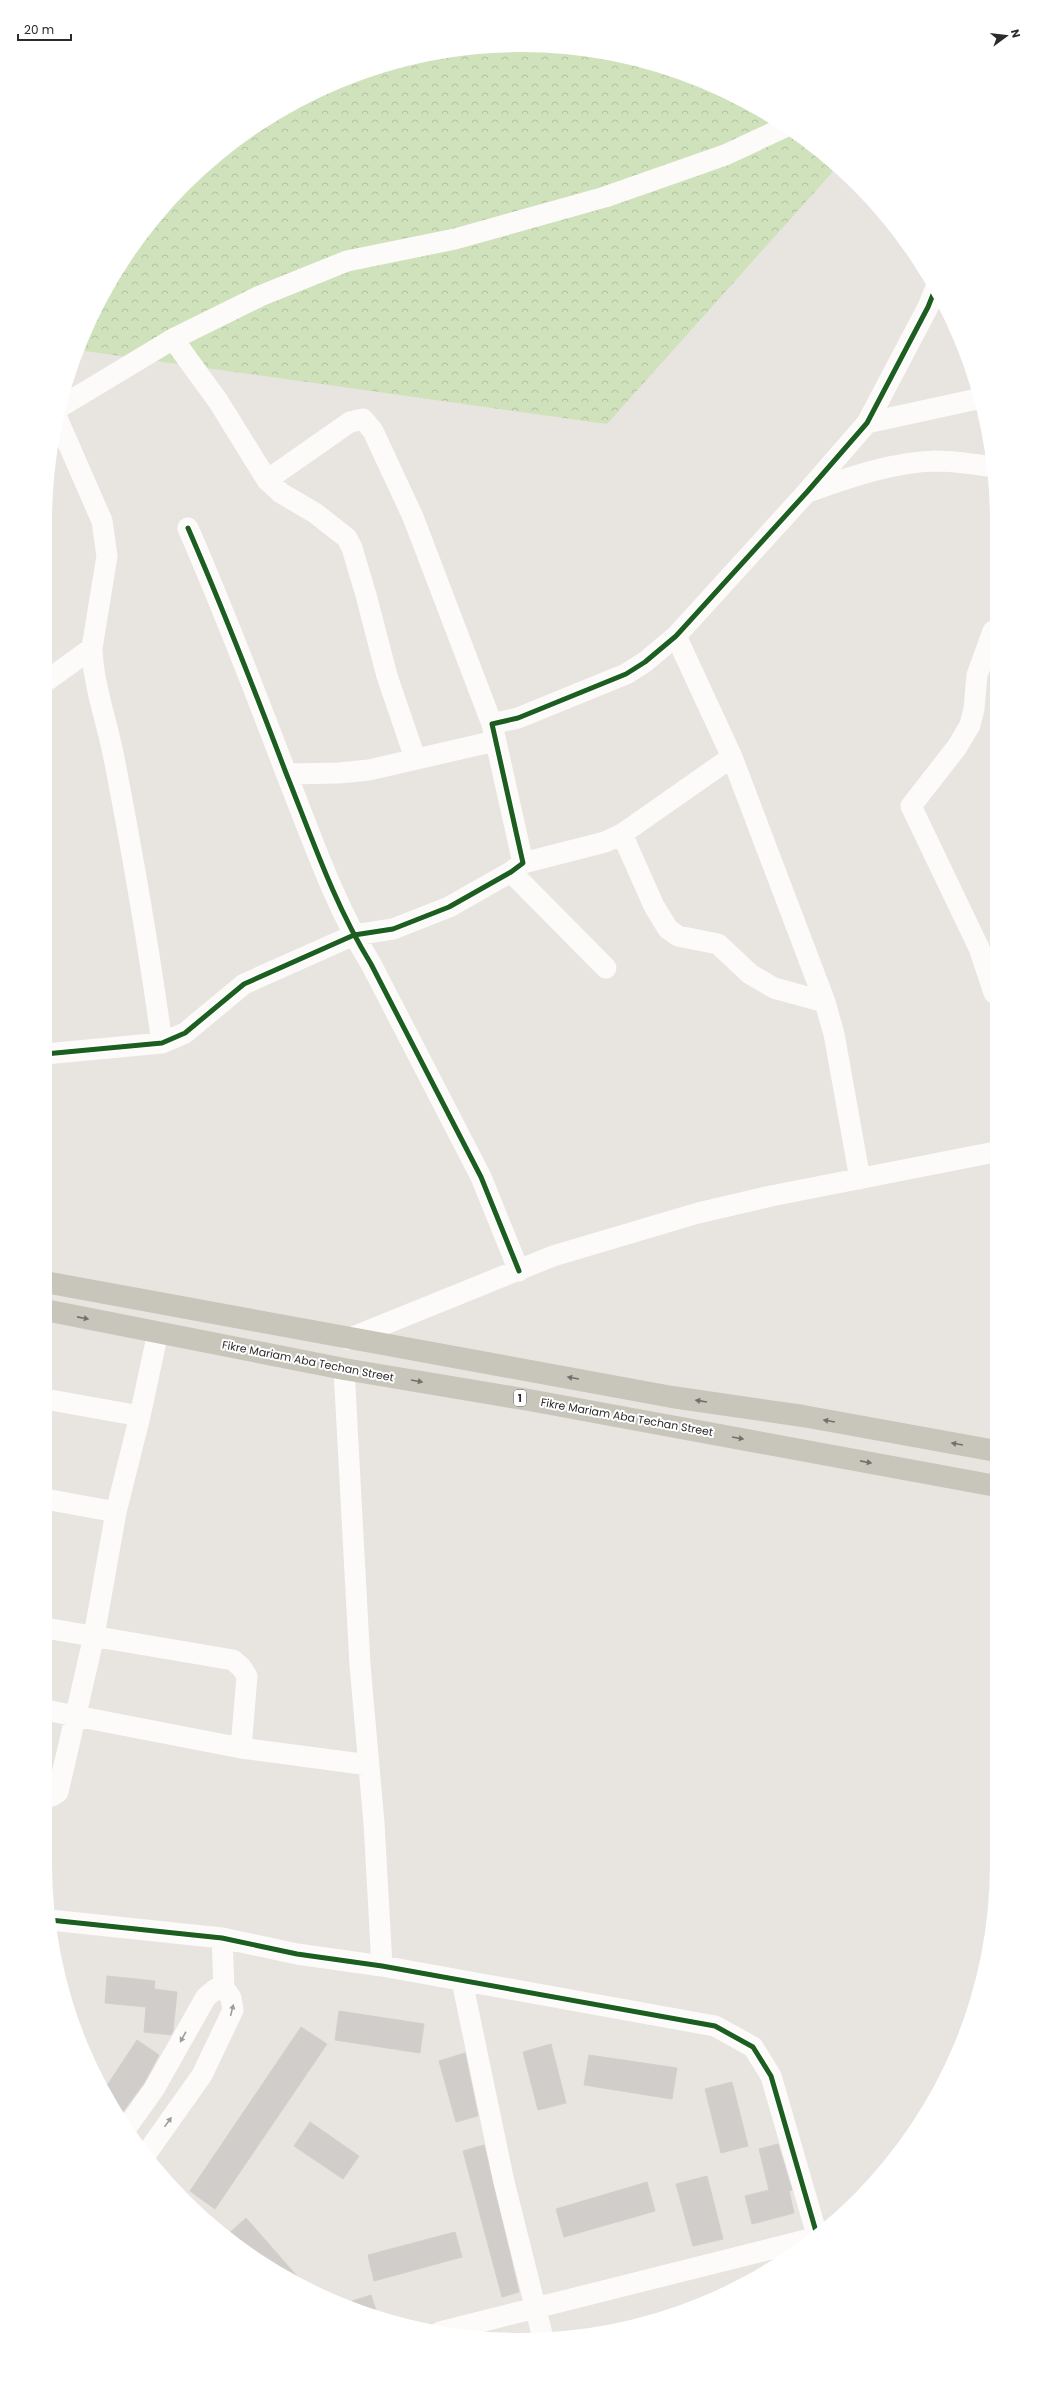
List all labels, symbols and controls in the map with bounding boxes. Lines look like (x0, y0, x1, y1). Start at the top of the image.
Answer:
scale bar (18, 16, 71, 42)
north arrow (986, 16, 1026, 56)
text: 20 m (24, 21, 54, 38)
text: N (1007, 27, 1024, 39)
one-way arrow (77, 1315, 89, 1321)
street label: Fikre Mariam Aba Techan Street (221, 1336, 395, 1386)
one-way arrow (567, 1375, 579, 1381)
one-way arrow (411, 1379, 423, 1385)
road number: 1 (514, 1390, 526, 1406)
street label: Fikre Mariam Aba Techan Street (540, 1394, 714, 1440)
one-way arrow (695, 1398, 707, 1404)
one-way arrow (823, 1418, 836, 1424)
one-way arrow (732, 1435, 745, 1441)
one-way arrow (951, 1441, 964, 1447)
one-way arrow (860, 1459, 872, 1465)
one-way arrow (229, 2003, 235, 2015)
one-way arrow (180, 2031, 187, 2043)
one-way arrow (164, 2117, 172, 2127)

